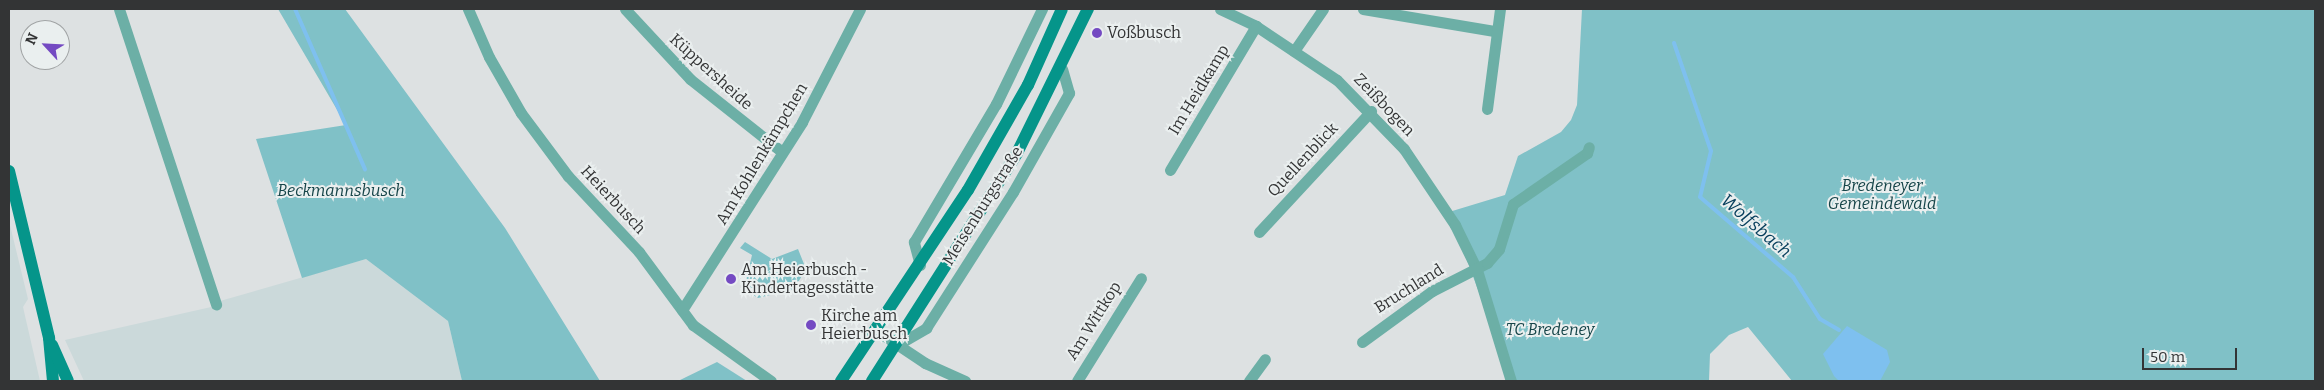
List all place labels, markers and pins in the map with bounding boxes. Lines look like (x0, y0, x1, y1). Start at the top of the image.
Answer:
place label: Voßbusch (1107, 23, 1181, 43)
marker: Voßbusch (1091, 27, 1103, 39)
place label: Am Heierbusch - Kindertagesstätte (741, 260, 874, 298)
marker: Am Heierbusch - Kindertagesstätte (725, 273, 737, 285)
place label: Kirche am Heierbusch (821, 306, 907, 344)
marker: Kirche am Heierbusch (805, 319, 817, 331)

